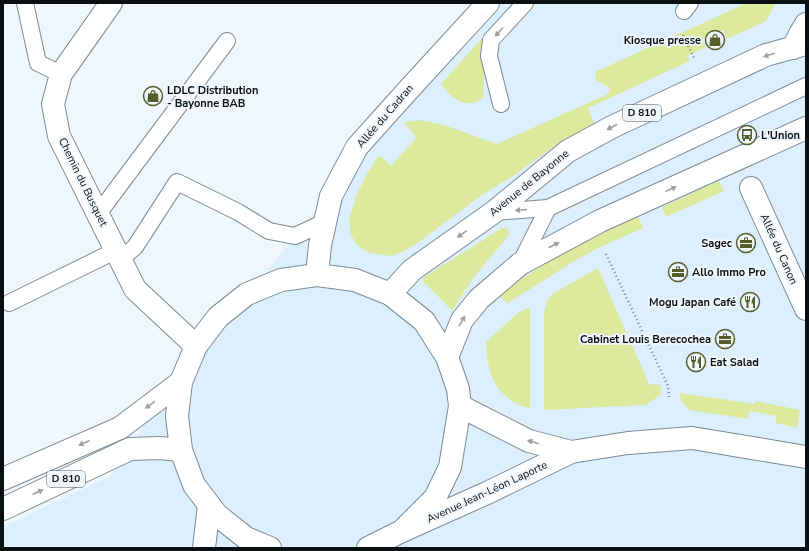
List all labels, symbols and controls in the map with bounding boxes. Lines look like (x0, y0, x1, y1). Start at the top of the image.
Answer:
one-way arrow (494, 27, 503, 37)
shop icon: Kiosque presse (704, 29, 726, 51)
place label: Kiosque presse (624, 33, 701, 48)
one-way arrow (762, 52, 774, 58)
street label: Allée du Cadran (353, 81, 417, 151)
place label: LDLC Distribution - Bayonne BAB (167, 83, 258, 111)
shop icon: LDLC Distribution - Bayonne BAB (142, 85, 164, 107)
road number: D 810 (623, 105, 661, 121)
one-way arrow (607, 124, 618, 130)
bus stop icon: L'Union (736, 124, 758, 146)
place label: L'Union (761, 128, 800, 143)
street label: Chemin du Busquet (55, 135, 111, 229)
street label: Avenue de Bayonne (486, 146, 572, 220)
one-way arrow (666, 186, 678, 192)
one-way arrow (515, 206, 527, 213)
street label: Allée du Canon (757, 211, 801, 287)
one-way arrow (457, 230, 468, 238)
office icon: Sagec (735, 232, 757, 254)
place label: Sagec (701, 236, 733, 251)
one-way arrow (548, 242, 560, 248)
office icon: Allo Immo Pro (667, 261, 689, 283)
place label: Allo Immo Pro (692, 265, 766, 280)
restaurant icon: Mogu Japan Café (739, 291, 761, 313)
place label: Mogu Japan Café (649, 295, 736, 310)
one-way arrow (459, 315, 466, 327)
office icon: Cabinet Louis Berecochea (714, 328, 736, 350)
place label: Cabinet Louis Berecochea (580, 332, 711, 347)
restaurant icon: Eat Salad (685, 351, 707, 373)
place label: Eat Salad (710, 355, 759, 370)
one-way arrow (145, 401, 156, 409)
one-way arrow (527, 439, 539, 445)
one-way arrow (79, 440, 90, 446)
street label: Avenue Jean-Léon Laporte (424, 457, 550, 527)
road number: D 810 (47, 471, 85, 487)
one-way arrow (33, 489, 44, 495)

